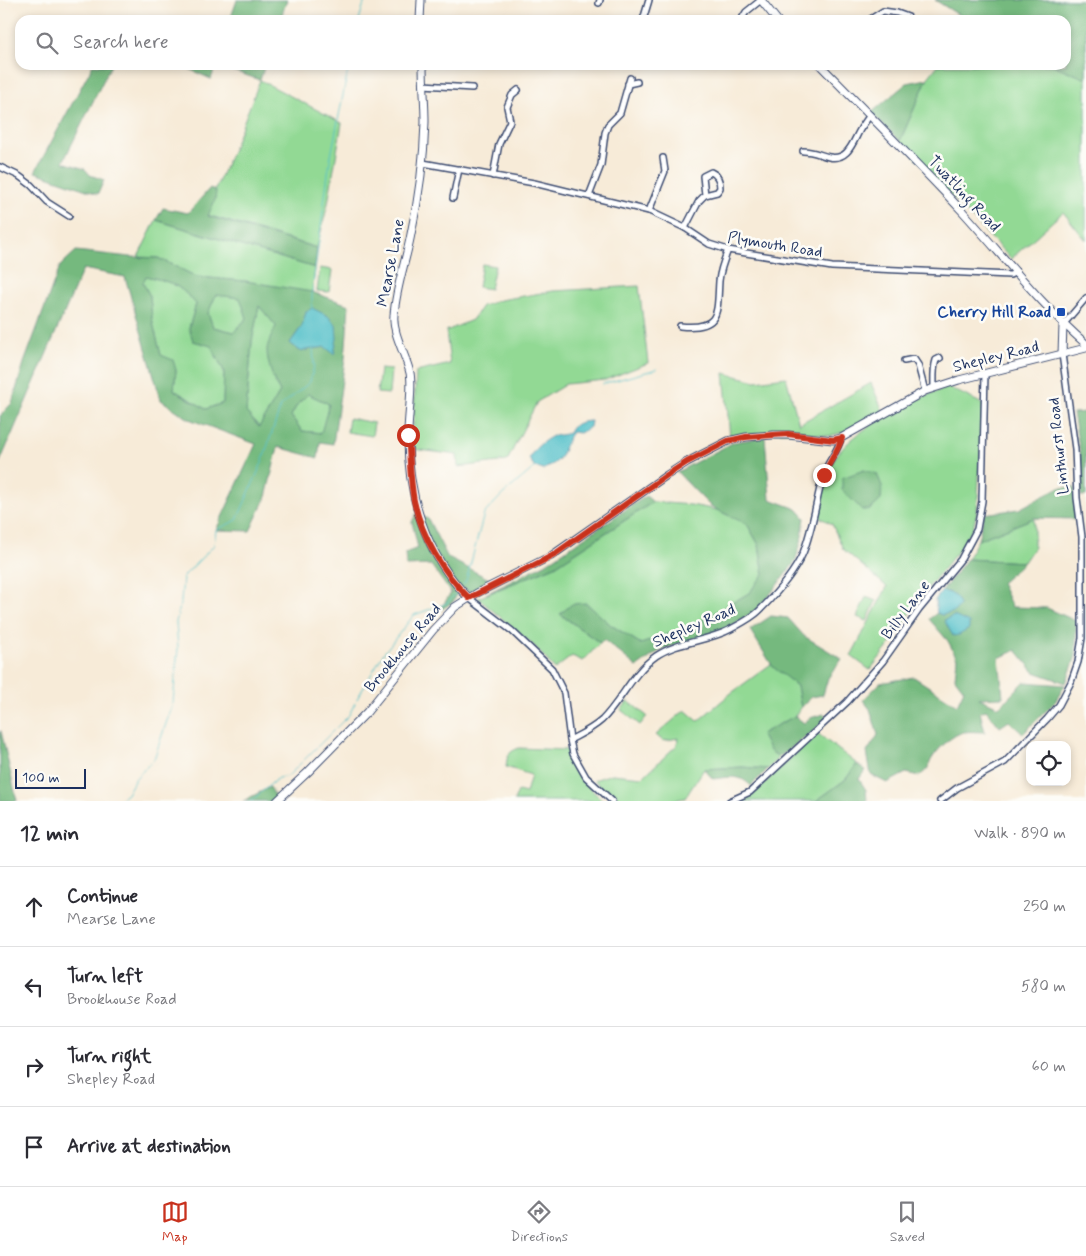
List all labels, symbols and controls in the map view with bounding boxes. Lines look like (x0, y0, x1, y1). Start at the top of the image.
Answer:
search box (15, 15, 1071, 70)
icon: search (33, 29, 61, 57)
text: Search here (73, 30, 169, 55)
street label: Twatling Road (922, 151, 1005, 237)
street label: Mearse Lane (372, 217, 410, 309)
street label: Plymouth Road (726, 227, 824, 263)
place label: Cherry Hill Road (937, 302, 1051, 323)
marker: Cherry Hill Road (1055, 306, 1067, 318)
street label: Shepley Road (951, 336, 1041, 378)
street label: Linthurst Road (1043, 396, 1075, 496)
route start (397, 424, 420, 447)
route end (813, 464, 836, 487)
street label: Billy Lane (877, 576, 935, 644)
street label: Brookhouse Road (360, 599, 446, 697)
street label: Shepley Road (649, 599, 739, 653)
map controls (1026, 741, 1071, 786)
button: locate (1026, 741, 1071, 786)
scale bar (15, 766, 86, 789)
text: 100 m (22, 769, 60, 787)
text: 12 min (20, 820, 79, 848)
text: Walk · 890 m (974, 823, 1066, 844)
text: Continue (67, 884, 138, 909)
icon: ahead (20, 893, 48, 921)
text: 250 m (1023, 896, 1066, 917)
text: Mearse Lane (67, 909, 156, 930)
text: Turn left (67, 964, 143, 989)
icon: left (20, 973, 48, 1001)
text: 580 m (1021, 976, 1066, 997)
text: Brookhouse Road (67, 989, 177, 1010)
text: Turn right (67, 1044, 151, 1069)
icon: right (20, 1053, 48, 1081)
text: 60 m (1032, 1056, 1066, 1077)
text: Shepley Road (67, 1069, 155, 1090)
icon: arrive (20, 1133, 48, 1161)
text: Arrive at destination (67, 1134, 231, 1159)
tab: Map (161, 1198, 189, 1246)
tab: Directions (511, 1198, 568, 1246)
tab: Saved (890, 1198, 925, 1246)

